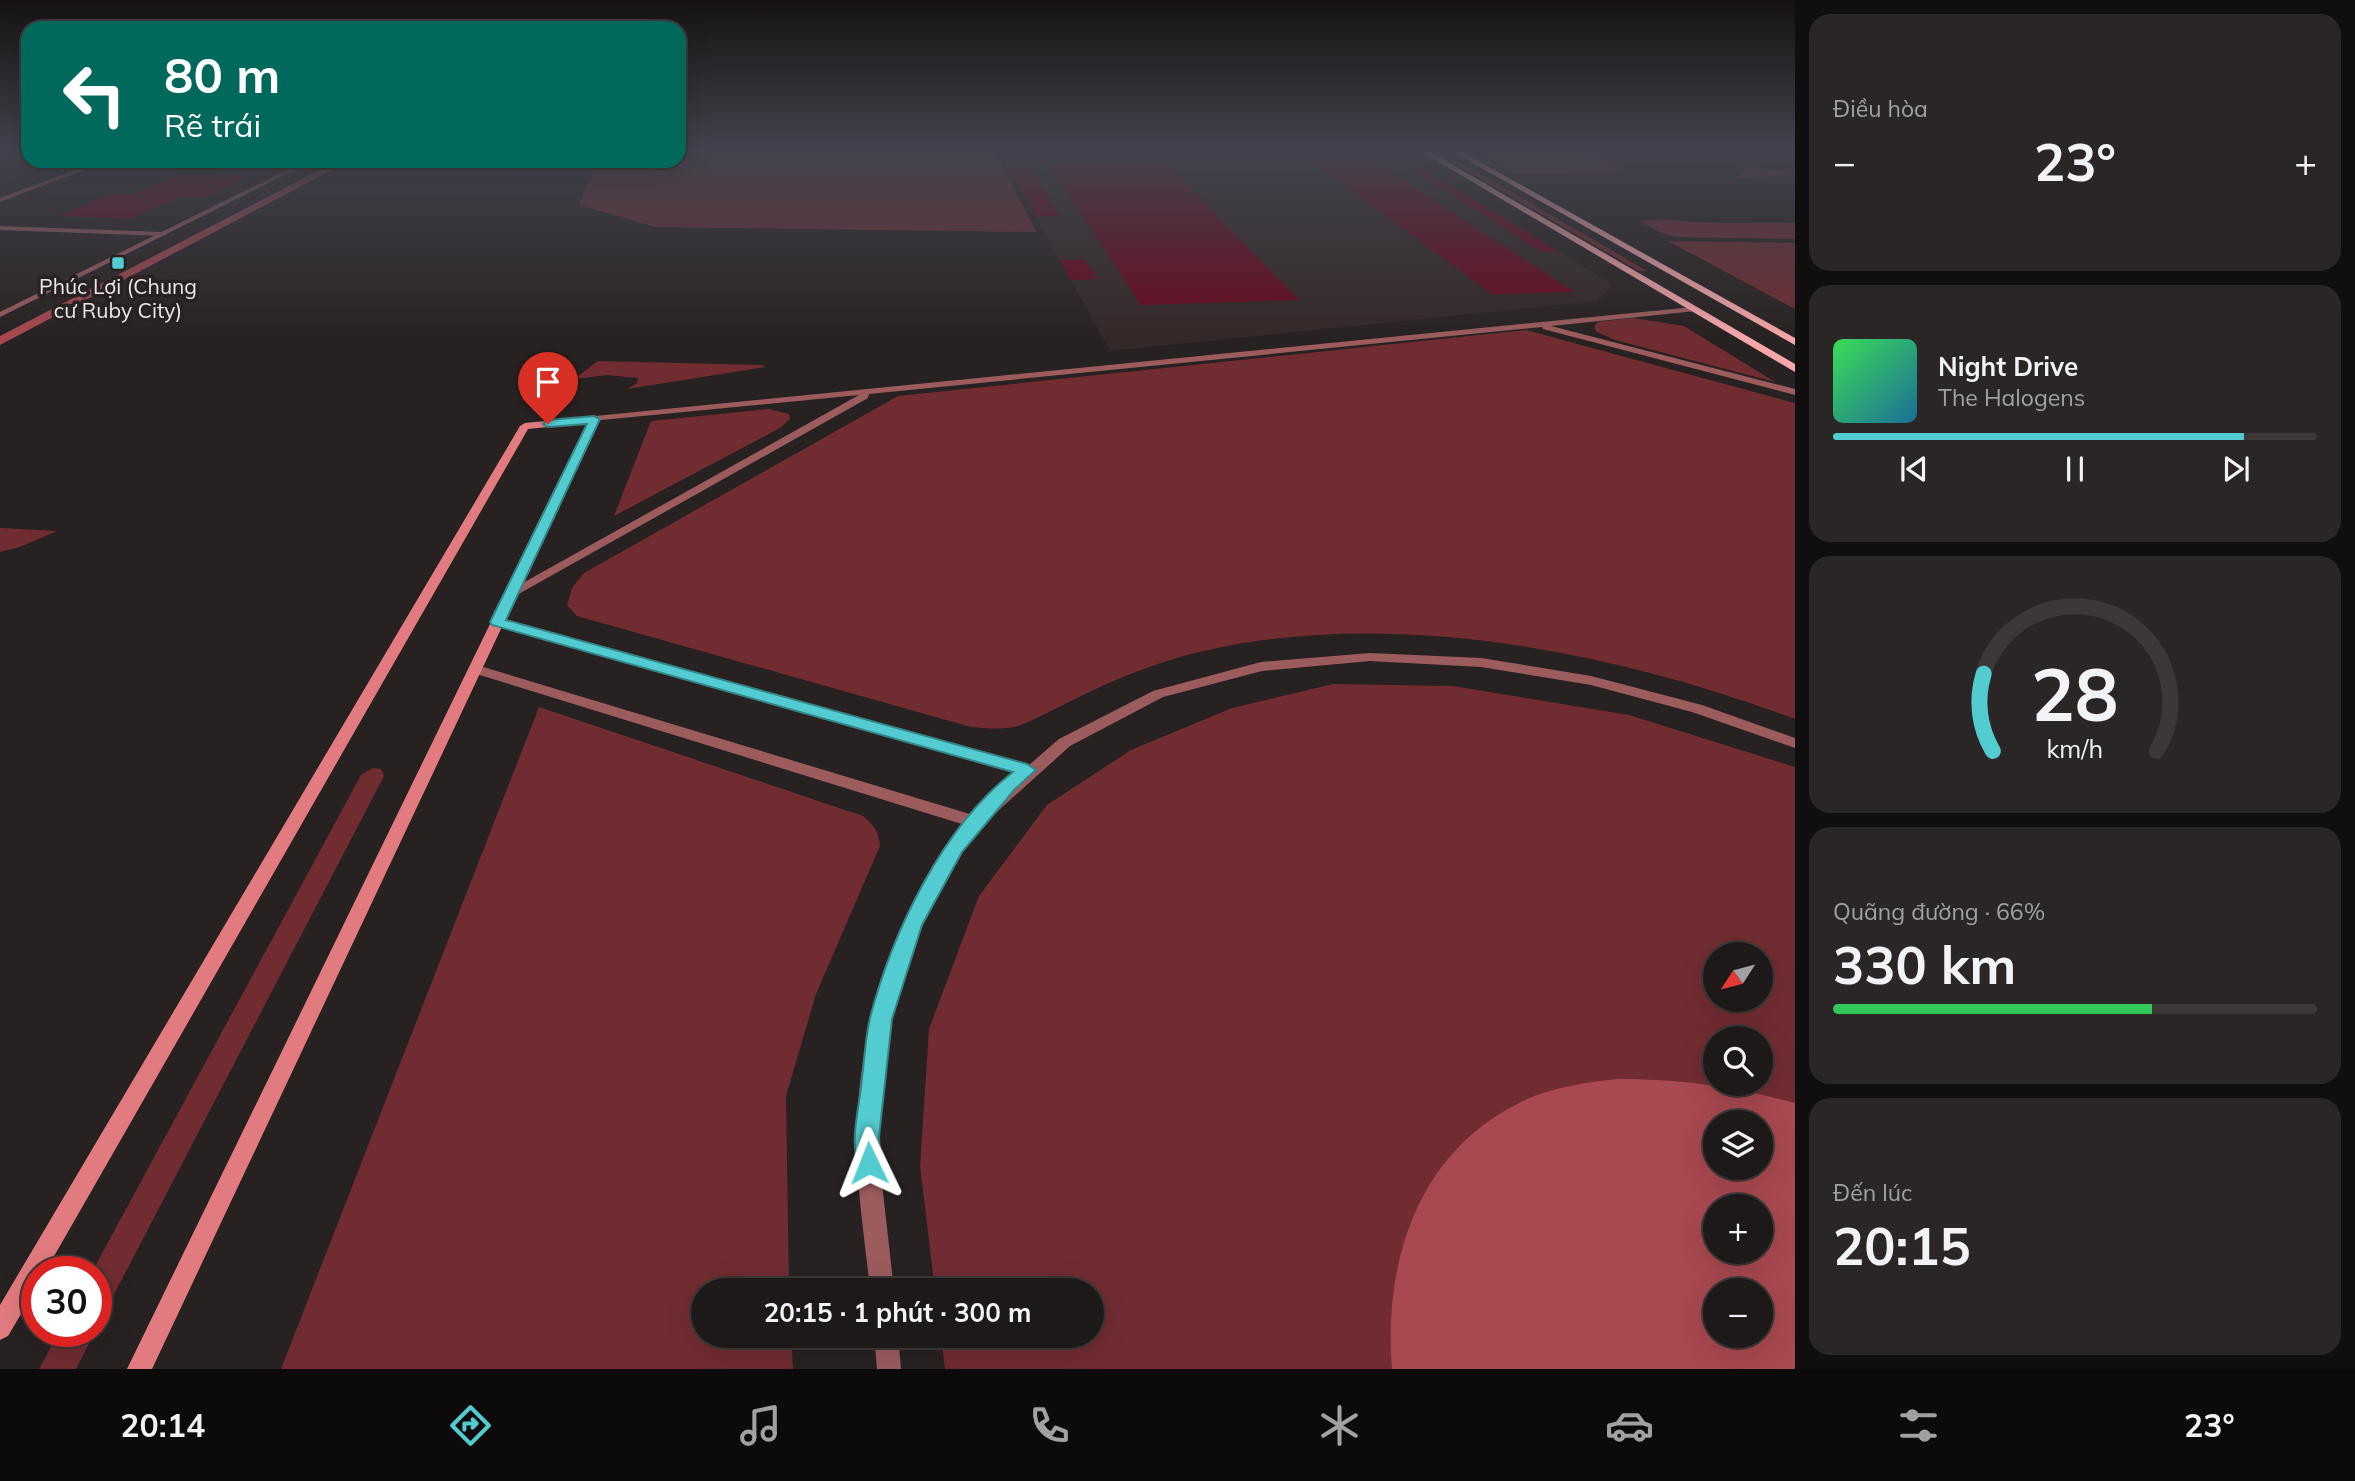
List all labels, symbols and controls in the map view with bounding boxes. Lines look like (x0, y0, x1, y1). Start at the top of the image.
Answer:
text: 80 m (164, 44, 280, 105)
icon: left (49, 49, 140, 140)
text: Điều hòa (1833, 94, 1928, 123)
text: Rẽ trái (164, 105, 261, 145)
text: 23° (2034, 129, 2116, 194)
text: − (1833, 138, 1856, 186)
text: + (2294, 138, 2317, 186)
marker: Phúc Lợi (Chung cư Ruby City) (110, 255, 126, 271)
place label: Phúc Lợi (Chung cư Ruby City) (39, 273, 197, 323)
text: Night Drive (1938, 350, 2078, 383)
pin (518, 352, 578, 424)
icon: arrive (529, 363, 567, 401)
text: The Halogens (1938, 383, 2085, 412)
icon: previous (1895, 450, 1933, 488)
icon: pause (2056, 450, 2094, 488)
icon: next (2217, 450, 2255, 488)
text: 28 (2031, 648, 2119, 739)
text: km/h (2047, 732, 2103, 763)
text: Quãng đường · 66% (1833, 897, 2045, 926)
text: 330 km (1833, 932, 2016, 997)
north arrow (1703, 942, 1773, 1012)
map controls (1703, 942, 1773, 1348)
button: search (1703, 1026, 1773, 1096)
button: layers (1703, 1110, 1773, 1180)
position arrow (832, 1126, 906, 1200)
text: Đến lúc (1833, 1178, 1912, 1207)
button: + (1703, 1194, 1773, 1264)
text: 20:15 (1833, 1213, 1971, 1278)
speed limit sign: 30 (21, 1256, 112, 1347)
button: − (1703, 1278, 1773, 1348)
text: 20:15 · 1 phút · 300 m (764, 1296, 1031, 1329)
icon: directions (446, 1401, 495, 1450)
icon: music (736, 1401, 785, 1450)
icon: phone (1025, 1401, 1074, 1450)
icon: climate (1315, 1401, 1364, 1450)
icon: car (1605, 1401, 1654, 1450)
icon: filters (1894, 1401, 1943, 1450)
text: 20:14 (120, 1405, 205, 1445)
text: 23° (2184, 1405, 2235, 1445)

